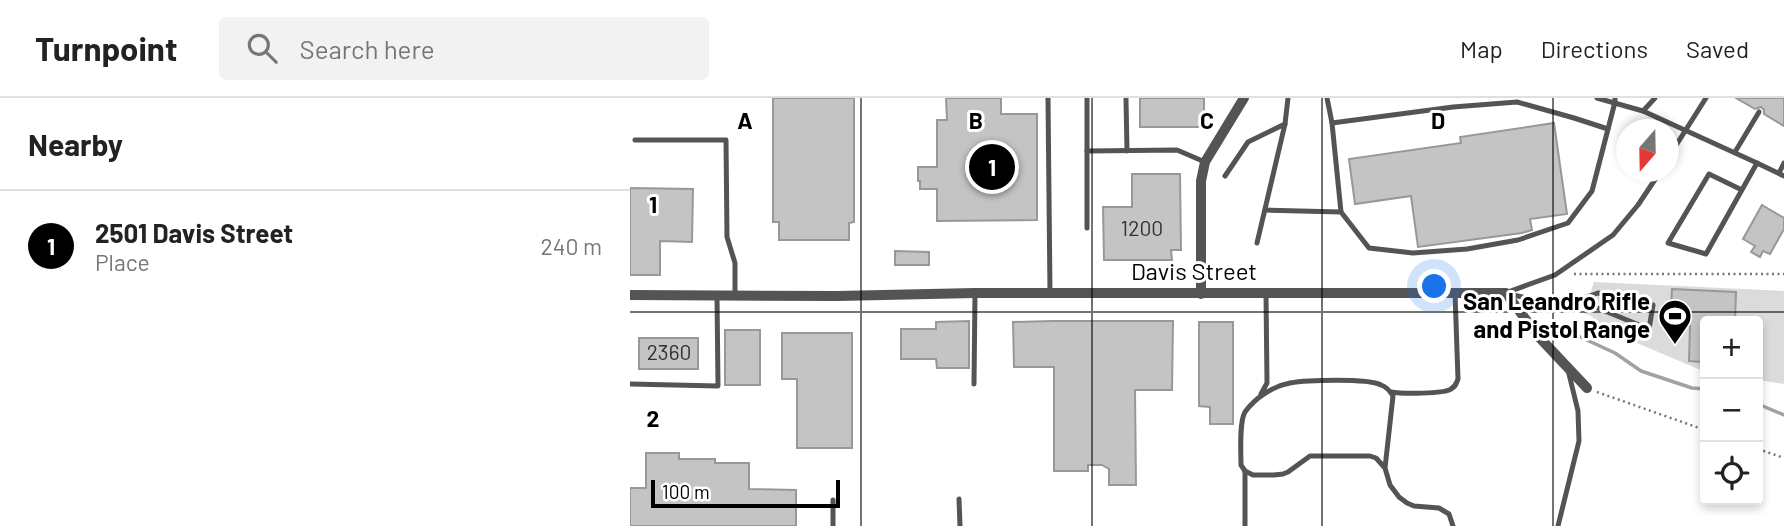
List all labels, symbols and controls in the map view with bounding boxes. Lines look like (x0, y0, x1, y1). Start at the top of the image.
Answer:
search box (219, 17, 709, 80)
text: Turnpoint (35, 28, 177, 68)
icon: search (243, 29, 281, 67)
text: Search here (299, 33, 435, 64)
text: Map (1460, 34, 1503, 63)
text: Directions (1541, 34, 1648, 63)
text: Saved (1686, 34, 1749, 63)
text: A (737, 106, 753, 134)
text: B (969, 106, 983, 134)
text: C (1200, 106, 1214, 134)
text: D (1431, 106, 1445, 134)
north arrow (1616, 119, 1679, 182)
text: Nearby (28, 126, 123, 162)
pin: 1 (969, 141, 1015, 193)
text: 1 (649, 190, 657, 218)
house number: 1200 (1121, 215, 1163, 240)
text: 2501 Davis Street (95, 217, 293, 248)
text: 1 (47, 232, 55, 260)
text: 240 m (540, 232, 602, 260)
text: Place (95, 248, 150, 276)
street label: Davis Street (1131, 256, 1257, 285)
your location (1417, 269, 1451, 303)
place label: San Leandro Rifle and Pistol Range (1463, 286, 1650, 343)
sports icon: San Leandro Rifle and Pistol Range (1656, 297, 1694, 346)
map controls (1700, 316, 1763, 505)
button: + (1700, 316, 1763, 379)
house number: 2360 (647, 339, 691, 364)
button: − (1700, 379, 1763, 442)
text: 2 (647, 404, 659, 432)
button: locate (1700, 442, 1763, 505)
scale bar (651, 477, 840, 509)
text: 100 m (662, 480, 710, 503)

